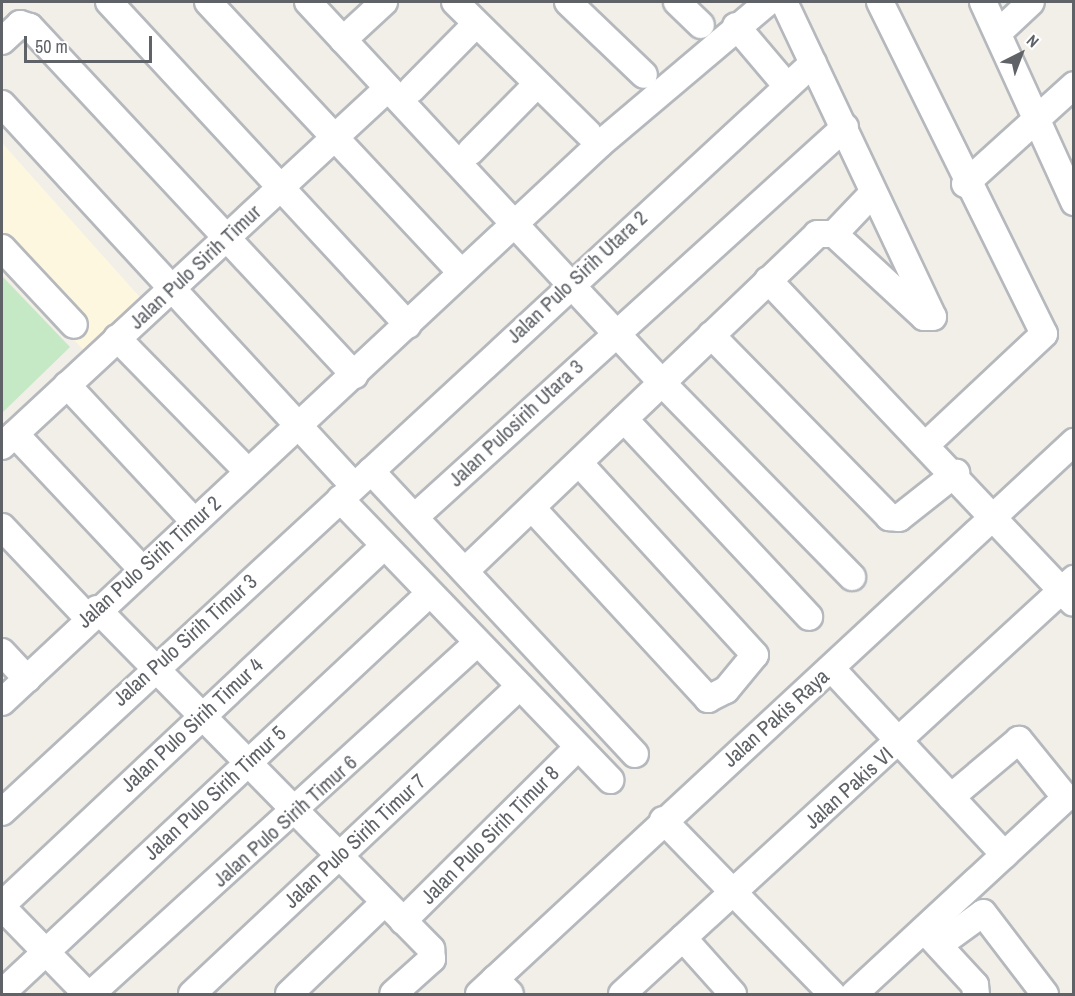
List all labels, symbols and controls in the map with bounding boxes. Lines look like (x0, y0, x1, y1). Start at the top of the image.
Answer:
scale bar (27, 24, 154, 62)
north arrow (991, 24, 1051, 84)
text: N (1022, 29, 1044, 52)
text: 50 m (35, 34, 68, 59)
street label: Jalan Pulo Sirih Timur (124, 199, 266, 335)
street label: Jalan Pulo Sirih Utara 2 (502, 205, 652, 349)
street label: Jalan Pulosirih Utara 3 (443, 354, 589, 492)
street label: Jalan Pulo Sirih Timur 2 (72, 491, 226, 633)
street label: Jalan Pulo Sirih Timur 3 (108, 569, 262, 711)
street label: Jalan Pulo Sirih Timur 4 (116, 653, 268, 797)
street label: Jalan Pakis Raya (718, 664, 834, 772)
street label: Jalan Pulo Sirih Timur 5 (139, 721, 291, 865)
street label: Jalan Pakis VI (800, 742, 898, 834)
street label: Jalan Pulo Sirih Timur 6 (208, 750, 362, 892)
street label: Jalan Pulo Sirih Timur 8 (416, 761, 564, 909)
street label: Jalan Pulo Sirih Timur 7 (279, 769, 431, 913)

